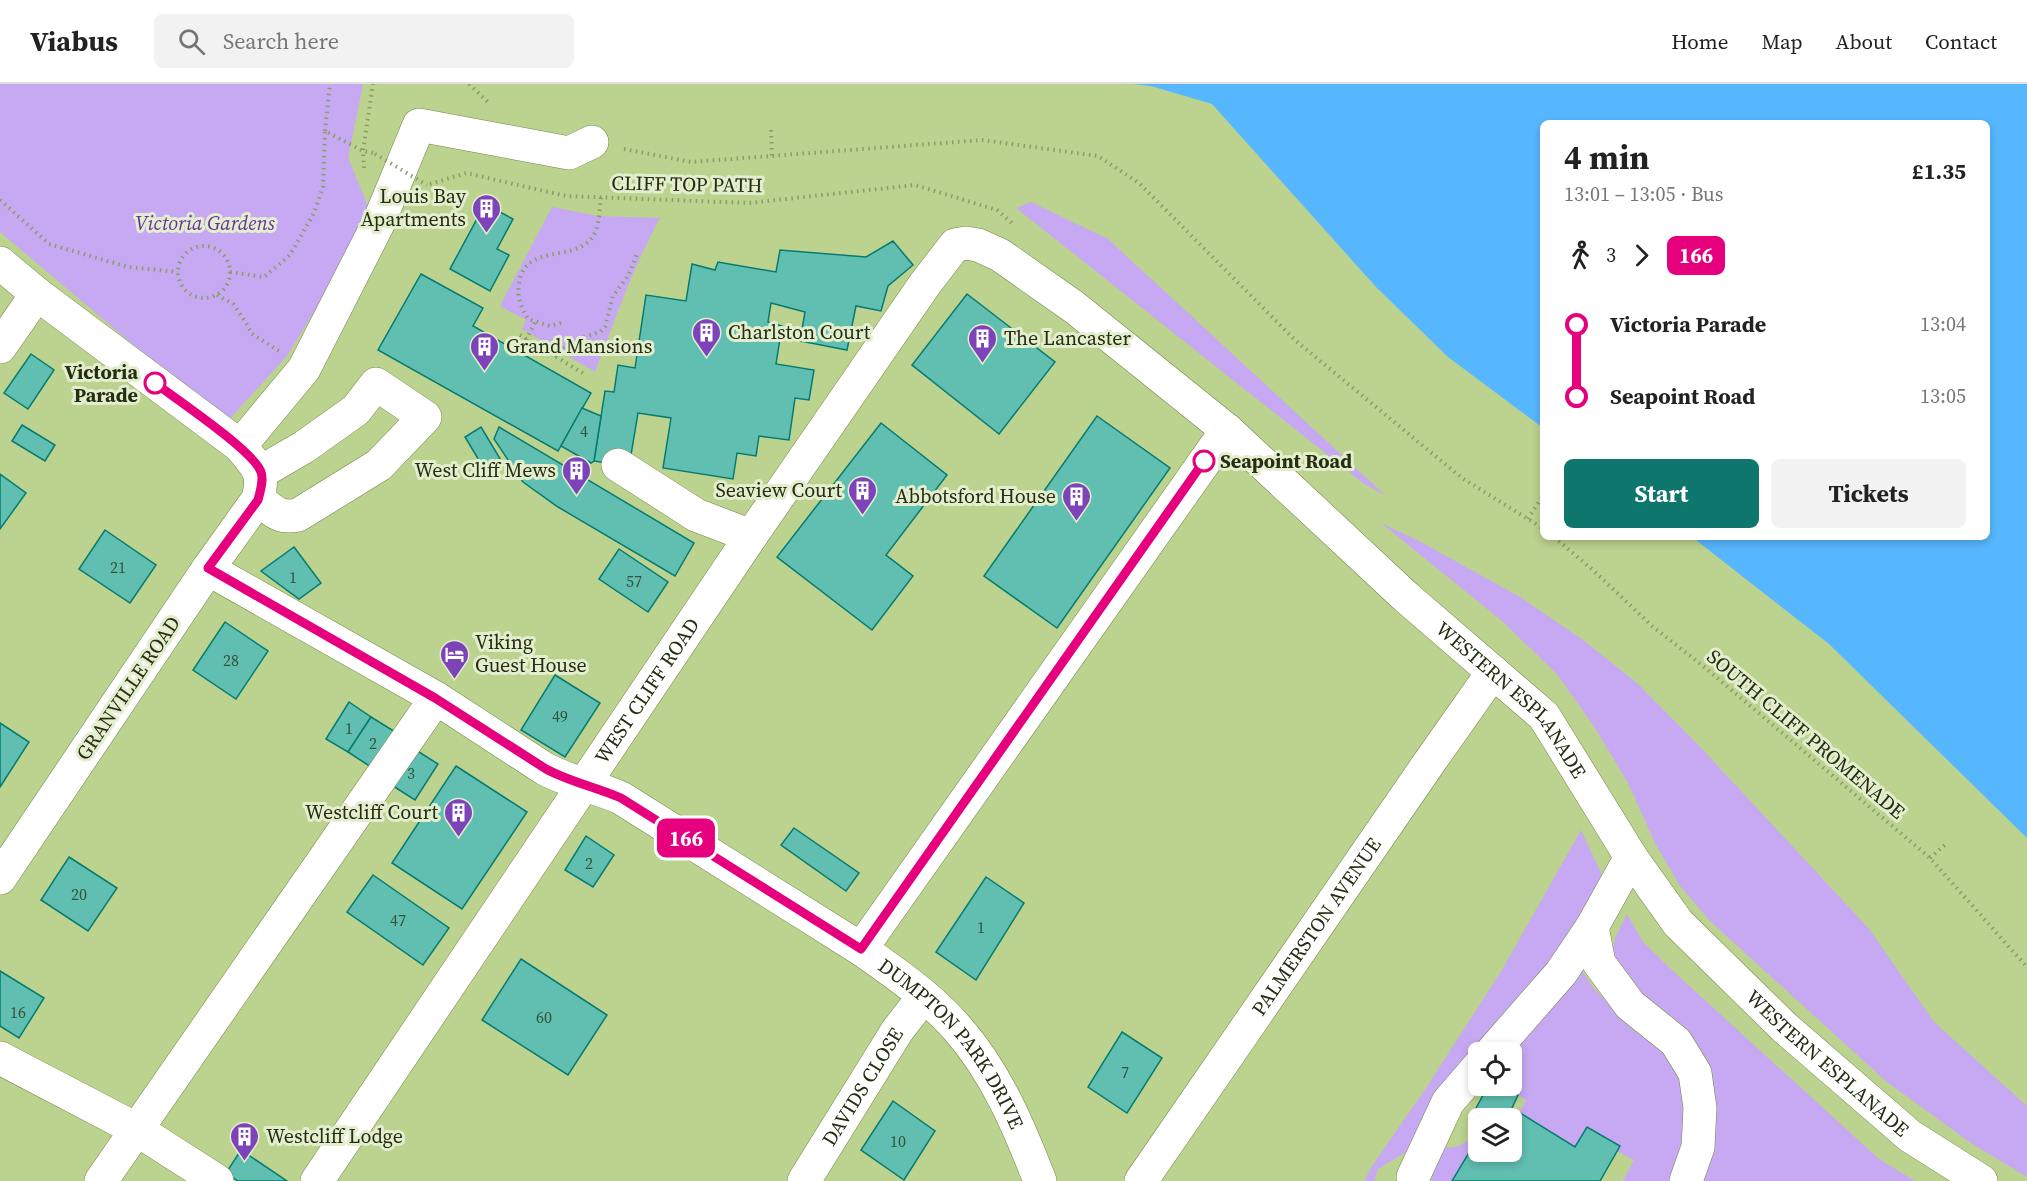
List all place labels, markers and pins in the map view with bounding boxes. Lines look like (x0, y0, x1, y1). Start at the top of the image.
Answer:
place label: Louis Bay Apartments (361, 182, 467, 233)
building icon: Louis Bay Apartments (471, 192, 503, 234)
building icon: Charlston Court (691, 316, 723, 358)
place label: Charlston Court (728, 318, 871, 346)
building icon: The Lancaster (967, 322, 999, 364)
place label: The Lancaster (1004, 324, 1131, 352)
building icon: Grand Mansions (469, 330, 501, 372)
place label: Grand Mansions (506, 332, 652, 360)
place label: Victoria Parade (64, 358, 138, 409)
marker: Victoria Parade (144, 372, 166, 394)
place label: Seapoint Road (1220, 447, 1352, 475)
marker: Seapoint Road (1193, 450, 1215, 472)
building icon: West Cliff Mews (561, 454, 593, 496)
place label: West Cliff Mews (414, 456, 556, 484)
building icon: Seaview Court (847, 474, 879, 516)
place label: Seaview Court (716, 476, 842, 504)
building icon: Abbotsford House (1061, 480, 1093, 522)
place label: Abbotsford House (895, 482, 1056, 510)
place label: Viking Guest House (475, 628, 587, 679)
hotel icon: Viking Guest House (438, 638, 470, 680)
building icon: Westcliff Court (443, 796, 475, 838)
place label: Westcliff Court (305, 798, 438, 826)
building icon: Westcliff Lodge (229, 1120, 261, 1162)
place label: Westcliff Lodge (266, 1122, 403, 1150)

